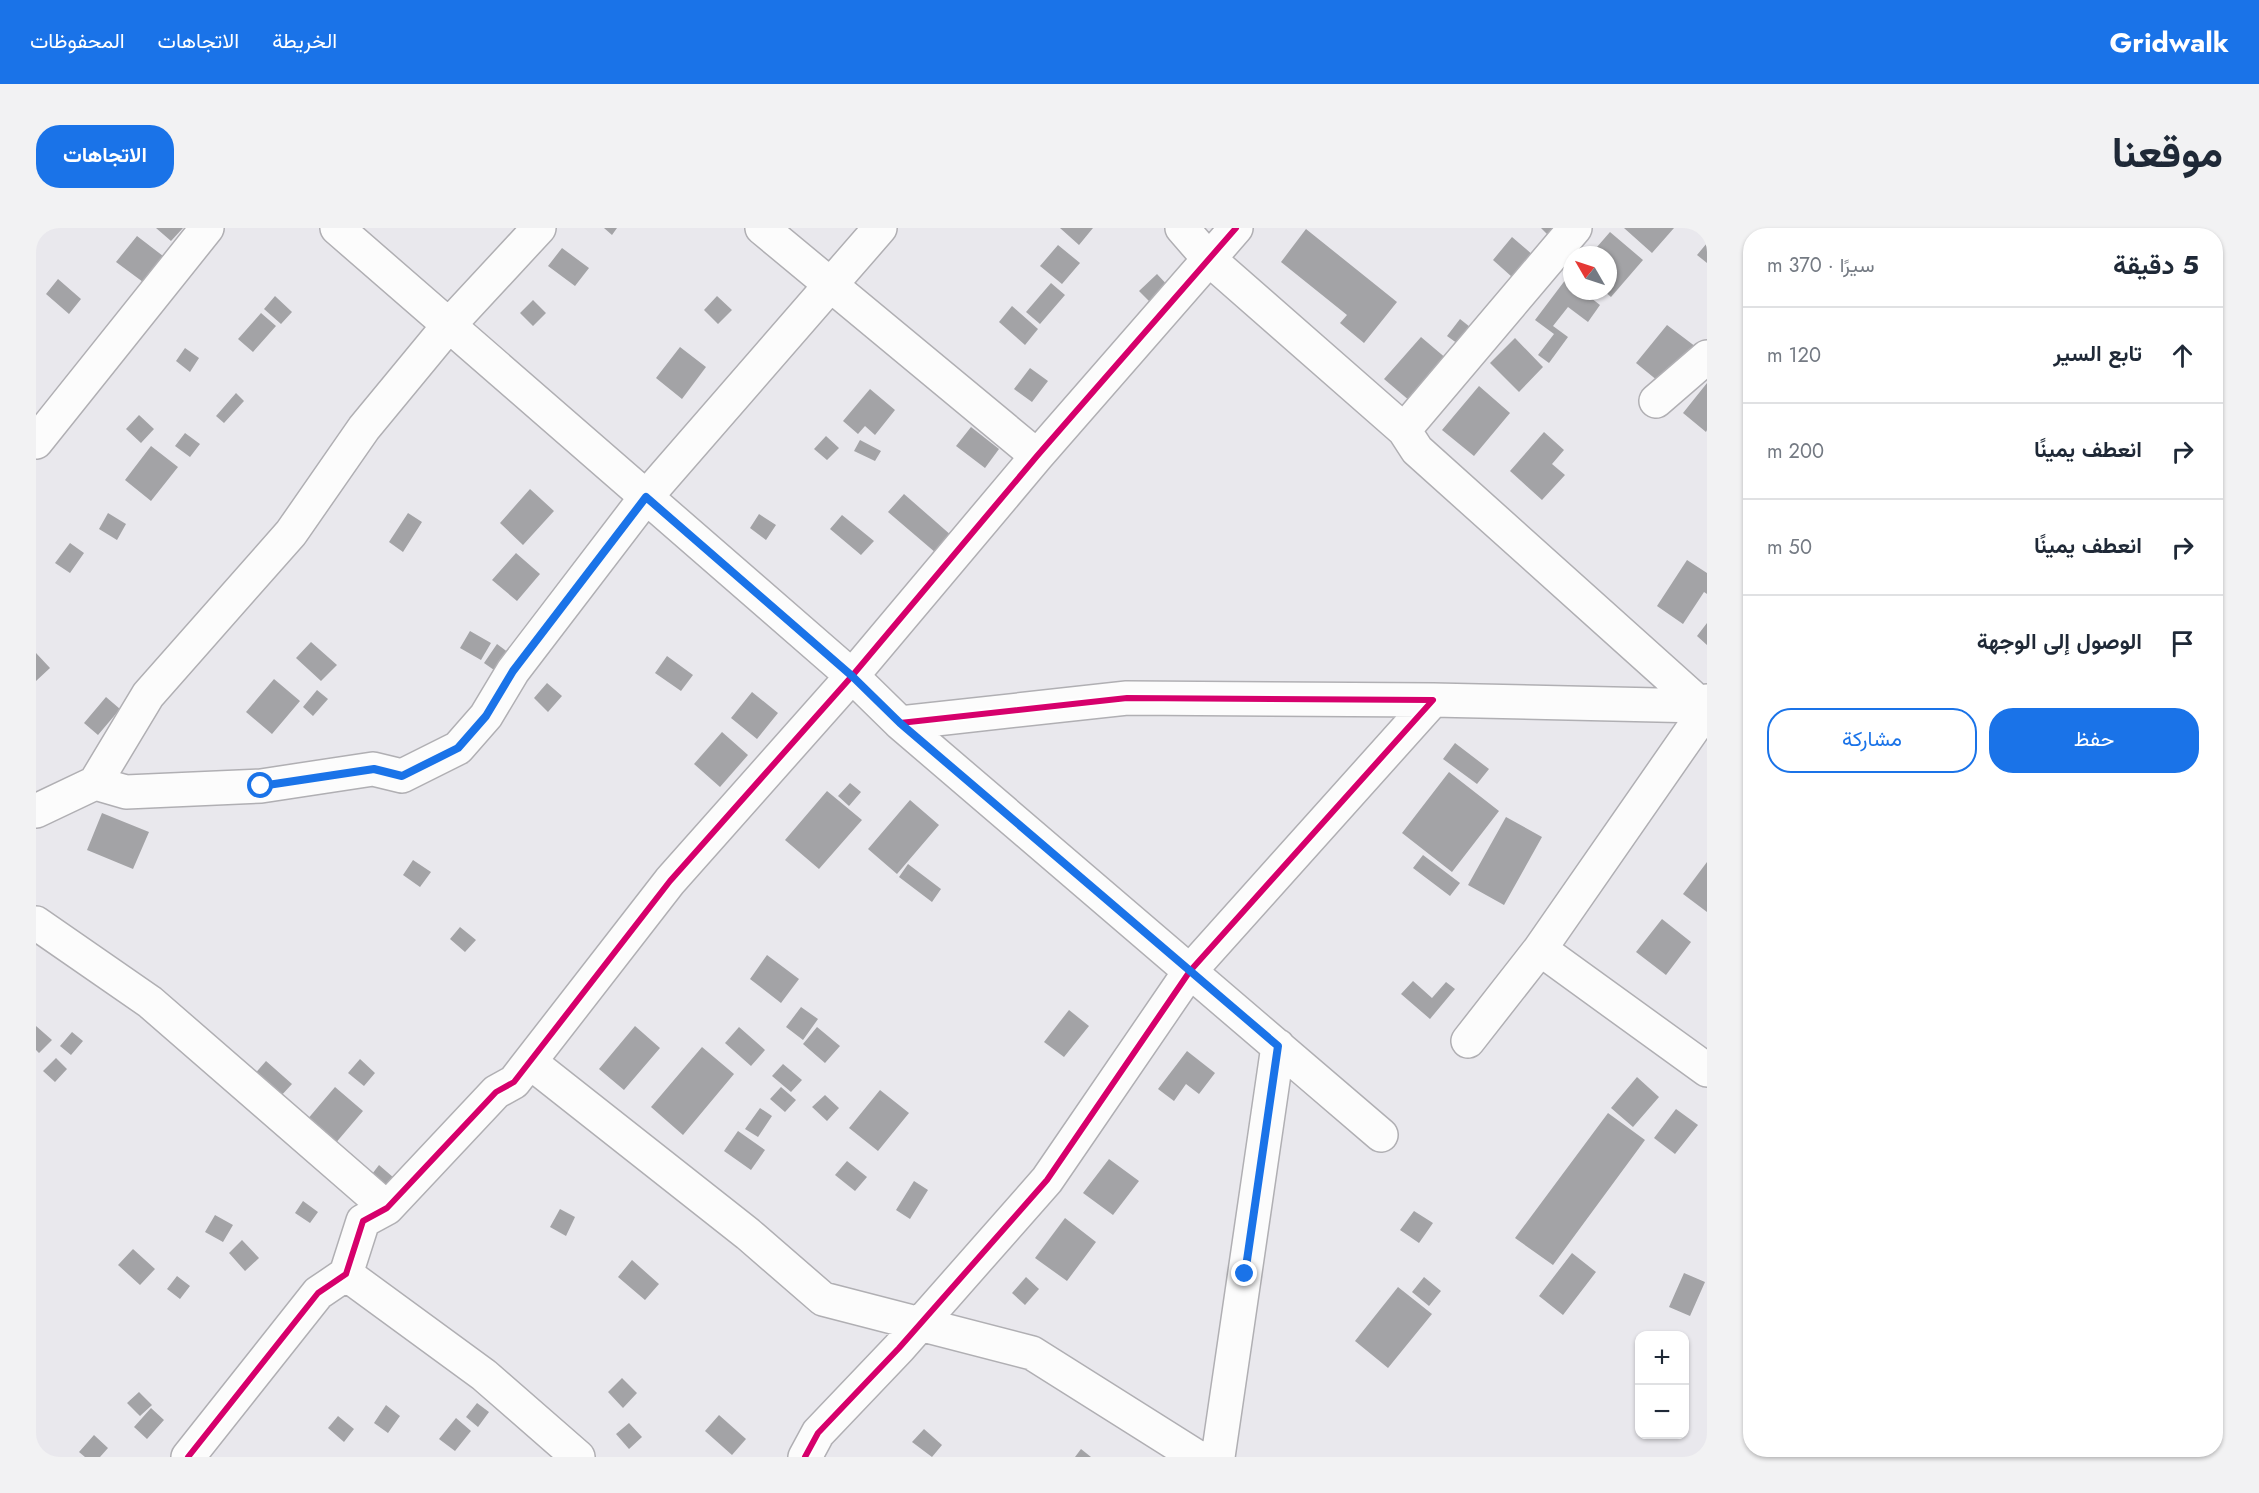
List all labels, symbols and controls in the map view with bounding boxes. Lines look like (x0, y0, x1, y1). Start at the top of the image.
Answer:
text: Gridwalk (2110, 22, 2229, 63)
text: المحفوظات (30, 26, 125, 56)
text: الاتجاهات (158, 26, 239, 56)
text: الخريطة (272, 26, 337, 56)
text: موقعنا (2112, 122, 2223, 183)
button: الاتجاهات (36, 125, 174, 188)
north arrow (1563, 246, 1617, 300)
text: 5 دقيقة (2113, 246, 2199, 284)
text: سيرًا · 370 m (1767, 251, 1874, 280)
text: تابع السير (2053, 337, 2142, 369)
icon: ahead (2166, 339, 2199, 372)
text: 120 m (1767, 341, 1821, 370)
text: انعطف يمينًا (2034, 433, 2142, 465)
icon: right (2166, 435, 2199, 468)
text: 200 m (1767, 437, 1824, 466)
text: انعطف يمينًا (2034, 529, 2142, 561)
icon: right (2166, 531, 2199, 564)
text: 50 m (1767, 533, 1812, 562)
text: الوصول إلى الوجهة (1977, 625, 2142, 657)
icon: arrive (2166, 627, 2199, 660)
button: مشاركة (1767, 708, 1977, 773)
button: حفظ (1989, 708, 2199, 773)
route start (247, 772, 273, 798)
route end (1231, 1260, 1257, 1286)
map controls (1635, 1331, 1689, 1439)
button: + (1635, 1331, 1689, 1385)
button: − (1635, 1385, 1689, 1439)

